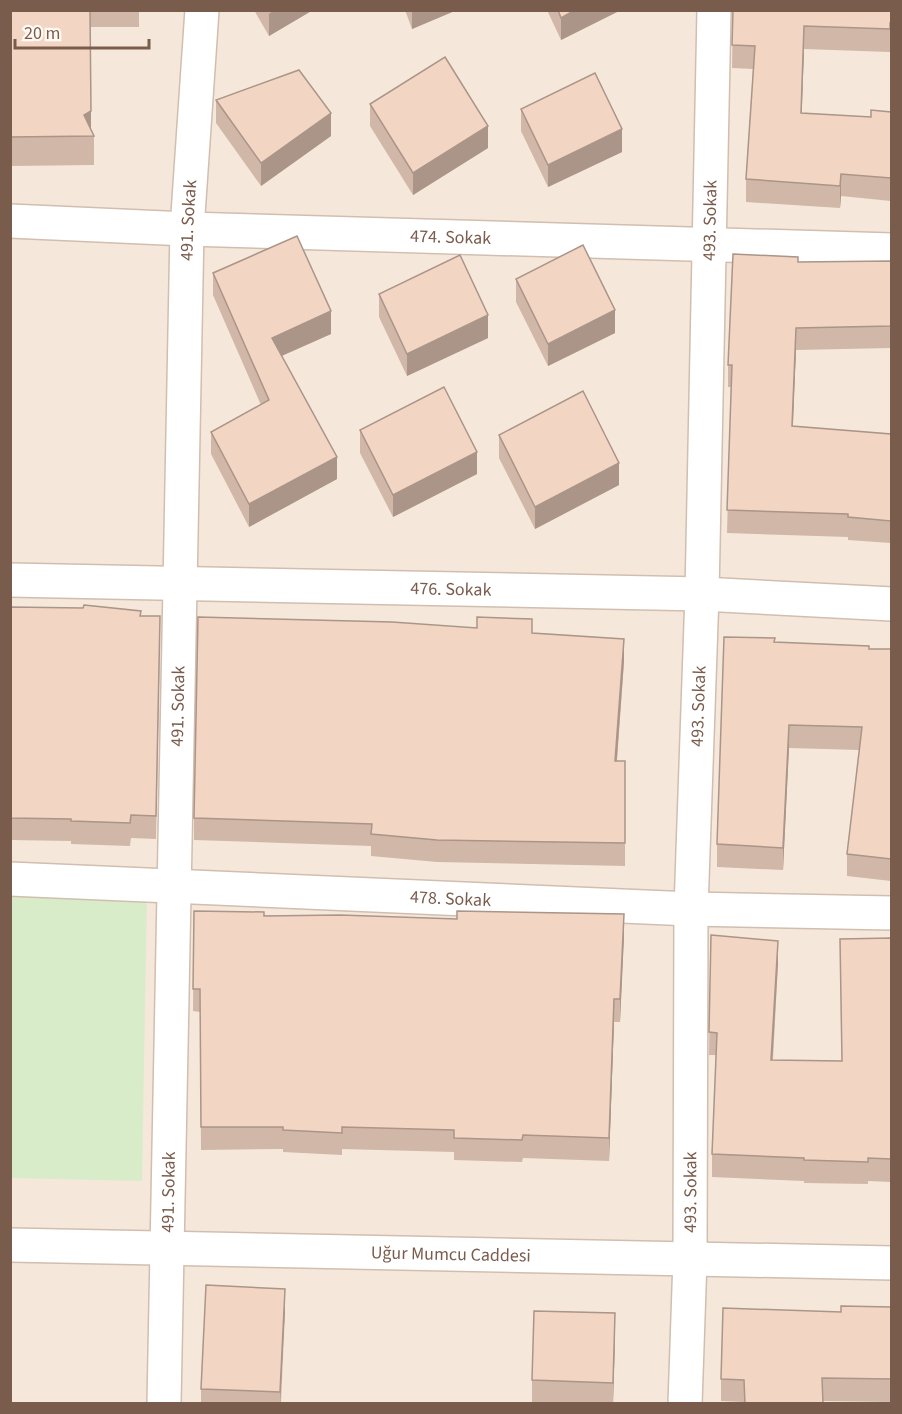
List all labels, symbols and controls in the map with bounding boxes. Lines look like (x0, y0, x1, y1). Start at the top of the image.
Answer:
scale bar (15, 12, 148, 50)
text: 20 m (24, 21, 60, 46)
street label: 491. Sokak (174, 179, 203, 261)
street label: 493. Sokak (696, 179, 723, 261)
street label: 474. Sokak (410, 223, 492, 251)
street label: 476. Sokak (410, 576, 492, 602)
street label: 491. Sokak (164, 665, 191, 747)
street label: 493. Sokak (684, 665, 712, 747)
street label: 478. Sokak (410, 884, 492, 913)
street label: 491. Sokak (155, 1151, 181, 1233)
street label: 493. Sokak (678, 1151, 703, 1233)
street label: Uğur Mumcu Caddesi (371, 1240, 531, 1268)

